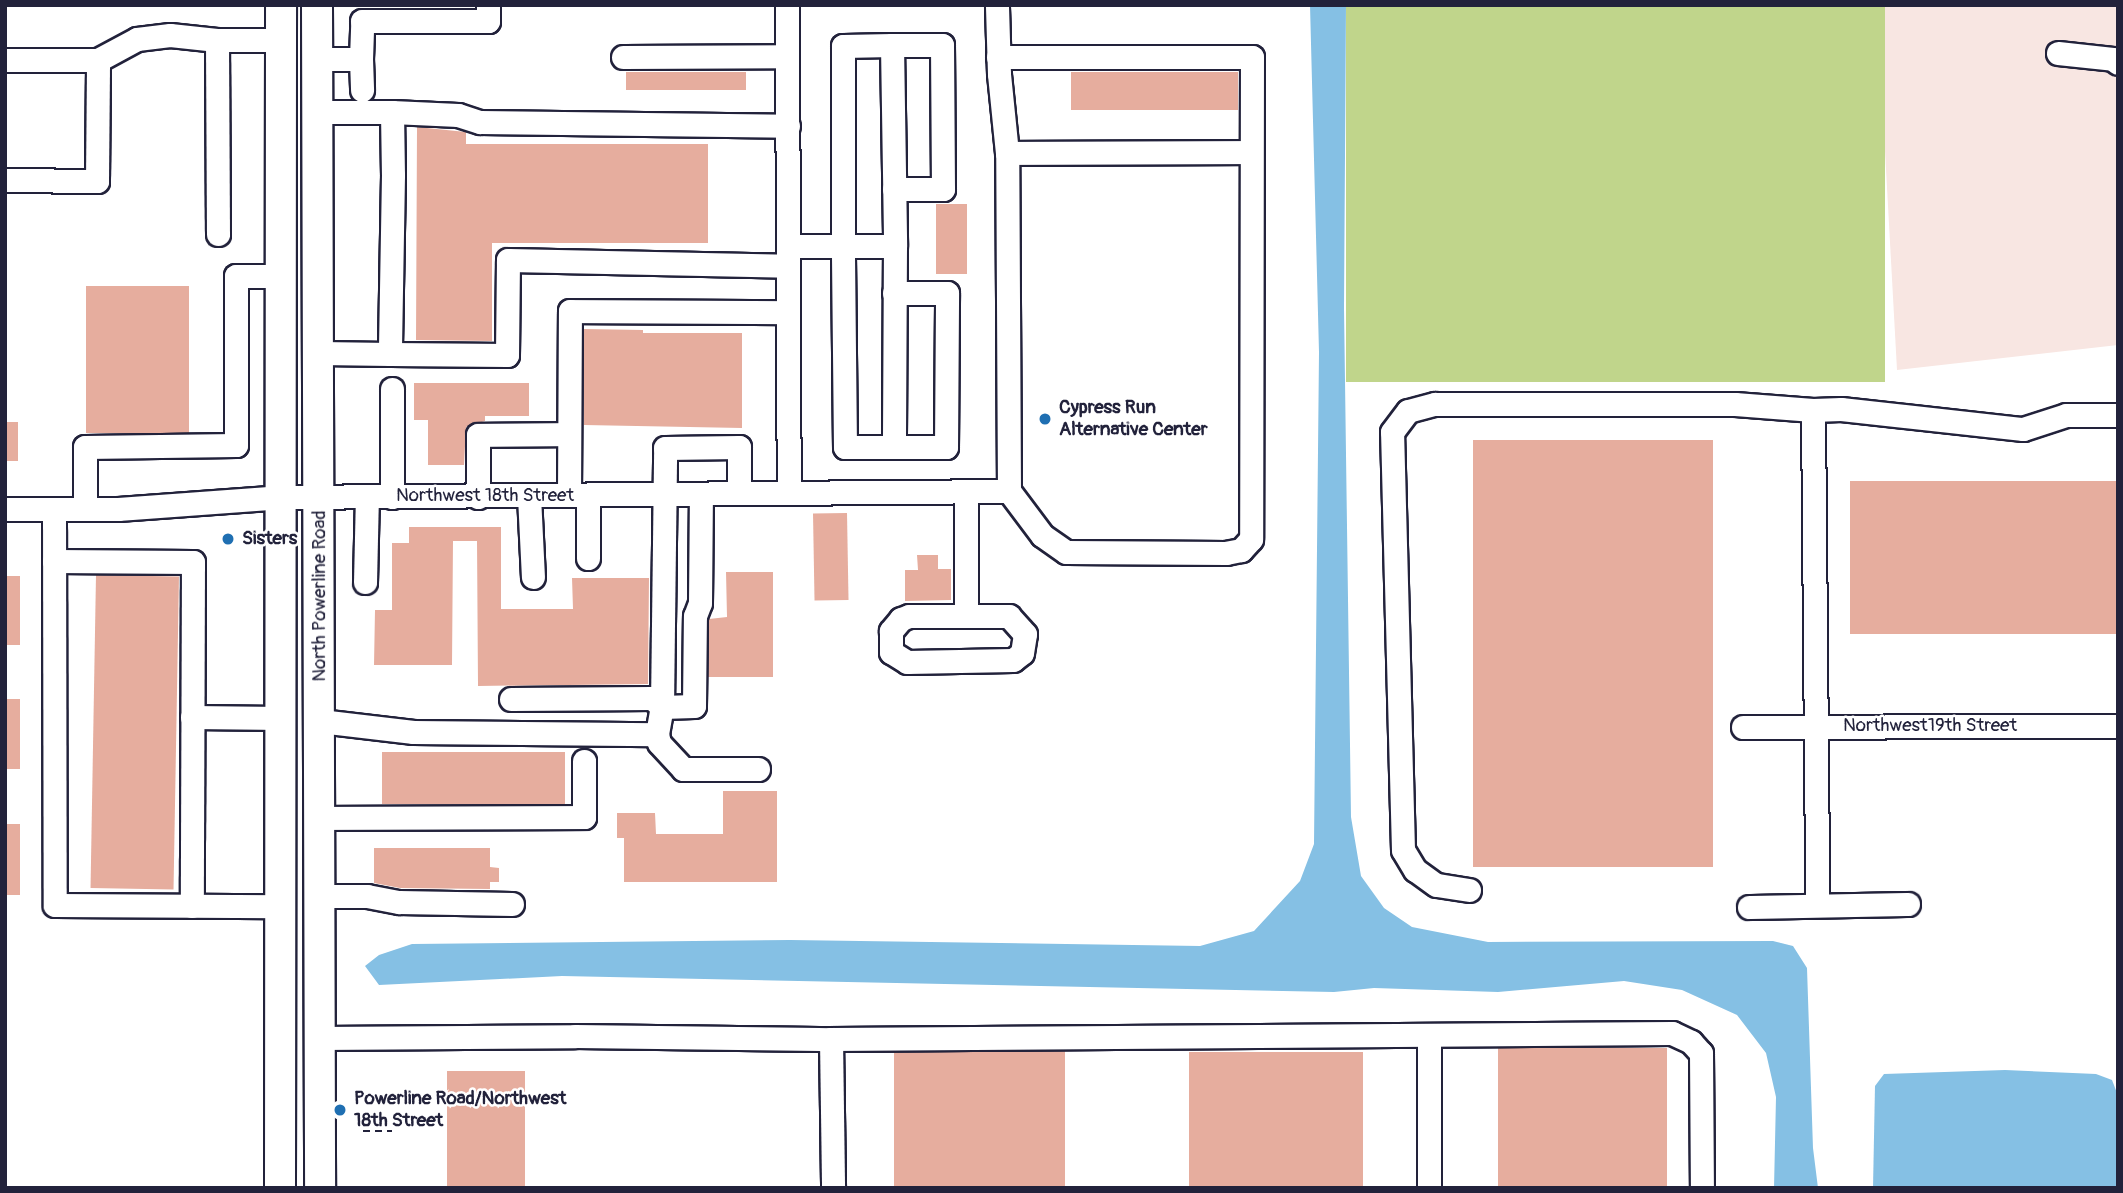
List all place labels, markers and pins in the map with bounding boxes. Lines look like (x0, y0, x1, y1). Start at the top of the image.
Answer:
place label: Cypress Run Alternative Center (1059, 397, 1207, 441)
marker: Cypress Run Alternative Center (1037, 411, 1053, 427)
place label: Sisters (242, 528, 297, 550)
marker: Sisters (220, 531, 236, 547)
place label: Powerline Road/Northwest 18th Street (354, 1088, 566, 1132)
marker: Powerline Road/Northwest 18th Street (332, 1102, 348, 1118)

